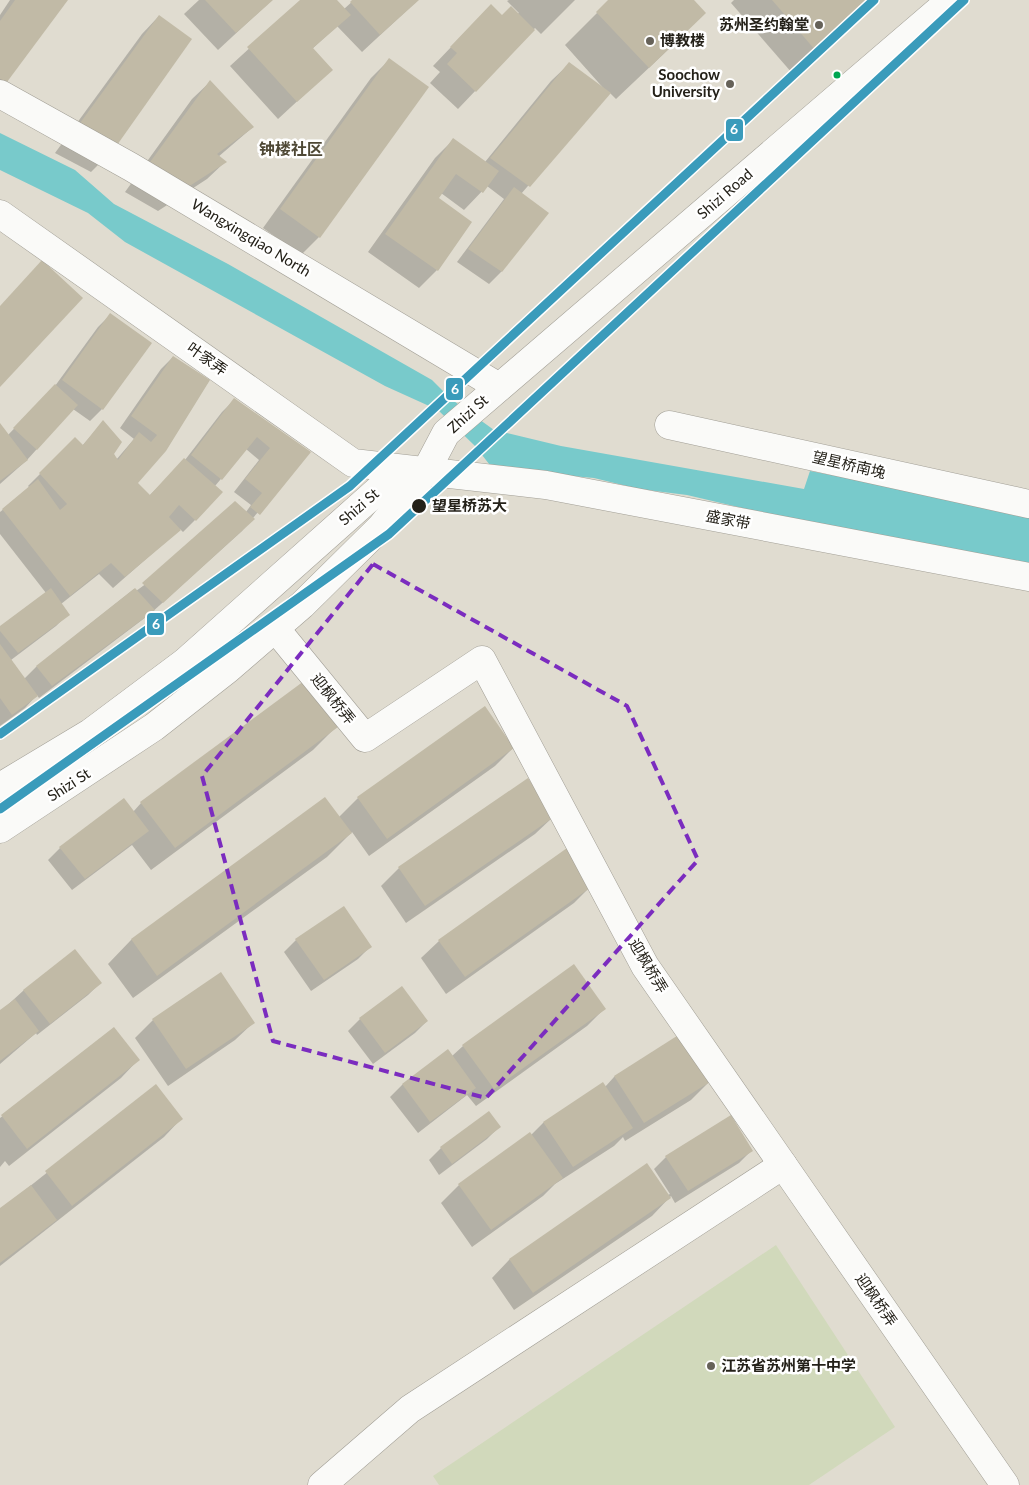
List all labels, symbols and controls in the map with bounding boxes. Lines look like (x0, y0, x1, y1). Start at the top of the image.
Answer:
place label: 苏州圣约翰堂 (719, 15, 809, 33)
marker: 苏州圣约翰堂 (813, 19, 825, 31)
place label: 博教楼 (660, 31, 705, 49)
marker: 博教楼 (644, 35, 656, 47)
place label: Soochow University (652, 65, 720, 100)
unlabelled marker (832, 70, 842, 80)
marker: Soochow University (724, 78, 736, 90)
line badge: 6 (725, 118, 744, 142)
text: 6 (730, 120, 738, 137)
district label: 钟楼社区 (259, 139, 323, 158)
street label: Shizi Road (693, 164, 756, 222)
street label: Wangxingqiao North (189, 194, 315, 280)
street label: 叶家弄 (184, 338, 231, 378)
line badge: 6 (445, 377, 464, 401)
text: 6 (451, 380, 459, 397)
street label: Zhizi St (443, 390, 492, 436)
street label: 望星桥南堍 (811, 447, 888, 481)
street label: Shizi St (335, 484, 383, 529)
place label: 望星桥苏大 (432, 496, 507, 514)
marker: 望星桥苏大 (410, 497, 428, 515)
street label: 盛家带 (704, 506, 752, 532)
line badge: 6 (146, 612, 165, 636)
text: 6 (152, 615, 160, 632)
street label: 迎枫桥弄 (308, 669, 360, 727)
street label: Shizi St (44, 763, 94, 805)
street label: 迎枫桥弄 (626, 935, 672, 996)
street label: 迎枫桥弄 (852, 1270, 901, 1329)
place label: 江苏省苏州第十中学 (721, 1356, 856, 1374)
marker: 江苏省苏州第十中学 (705, 1360, 717, 1372)

